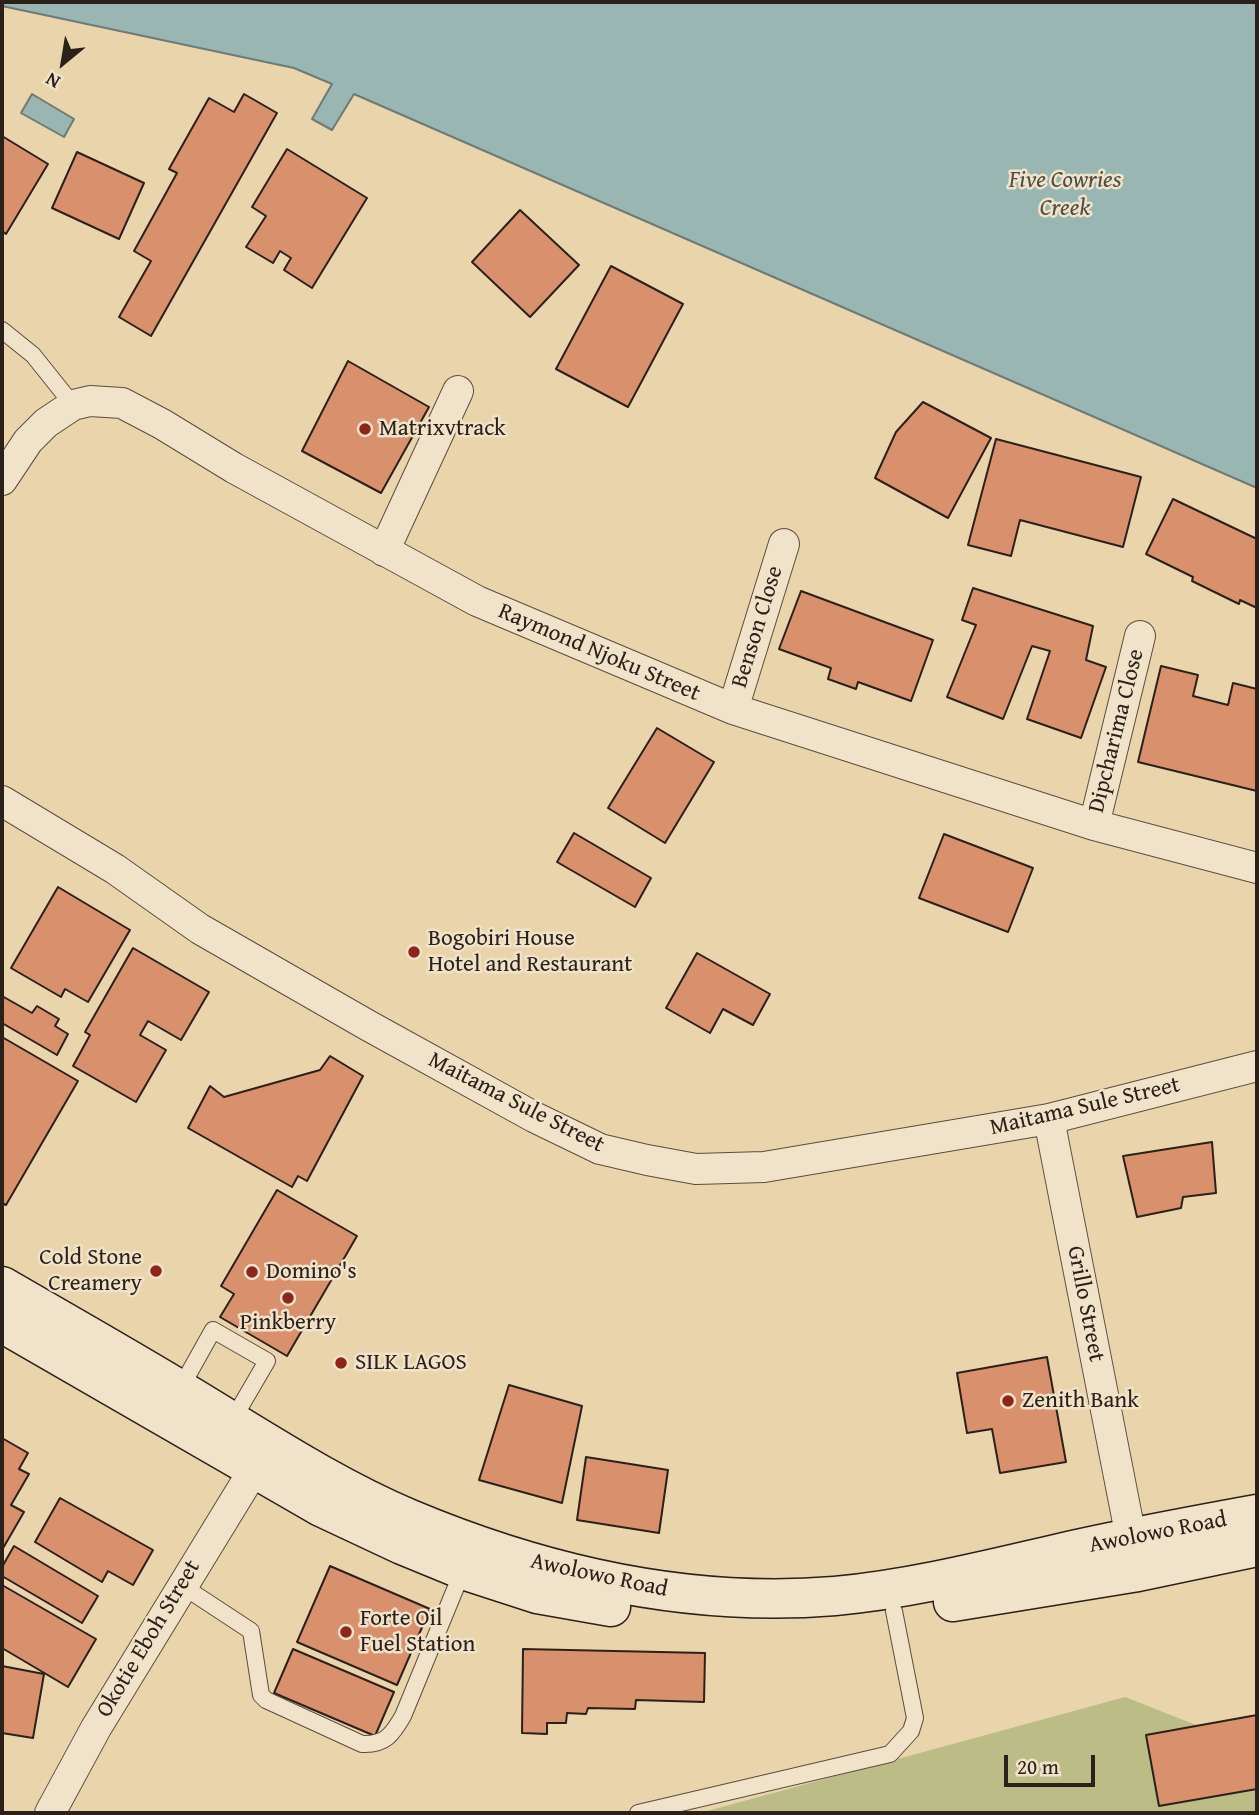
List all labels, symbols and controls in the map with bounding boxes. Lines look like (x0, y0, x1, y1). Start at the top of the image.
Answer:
north arrow (28, 28, 98, 98)
text: N (40, 66, 65, 96)
water label: Five Cowries Creek (1009, 167, 1121, 223)
place label: Matrixvtrack (379, 415, 506, 443)
marker: Matrixvtrack (357, 421, 373, 437)
street label: Benson Close (726, 563, 790, 691)
street label: Raymond Njoku Street (494, 598, 704, 708)
street label: Dipcharima Close (1083, 646, 1151, 816)
place label: Bogobiri House Hotel and Restaurant (428, 925, 632, 979)
marker: Bogobiri House Hotel and Restaurant (406, 944, 422, 960)
street label: Maitama Sule Street (423, 1047, 609, 1159)
street label: Maitama Sule Street (987, 1072, 1183, 1142)
place label: Cold Stone Creamery (39, 1244, 142, 1298)
street label: Grillo Street (1060, 1244, 1110, 1364)
place label: Domino's (266, 1258, 357, 1286)
marker: Cold Stone Creamery (148, 1263, 164, 1279)
marker: Domino's (244, 1264, 260, 1280)
marker: Pinkberry (280, 1290, 296, 1306)
place label: Pinkberry (240, 1309, 336, 1337)
place label: SILK LAGOS (355, 1349, 467, 1377)
marker: SILK LAGOS (333, 1355, 349, 1371)
place label: Zenith Bank (1022, 1387, 1139, 1415)
marker: Zenith Bank (1000, 1393, 1016, 1409)
street label: Awolowo Road (1087, 1506, 1229, 1560)
street label: Awolowo Road (528, 1548, 670, 1604)
street label: Okotie Eboh Street (91, 1555, 207, 1723)
place label: Forte Oil Fuel Station (360, 1605, 475, 1659)
marker: Forte Oil Fuel Station (338, 1624, 354, 1640)
scale bar (1007, 1742, 1098, 1786)
text: 20 m (1017, 1751, 1059, 1782)

